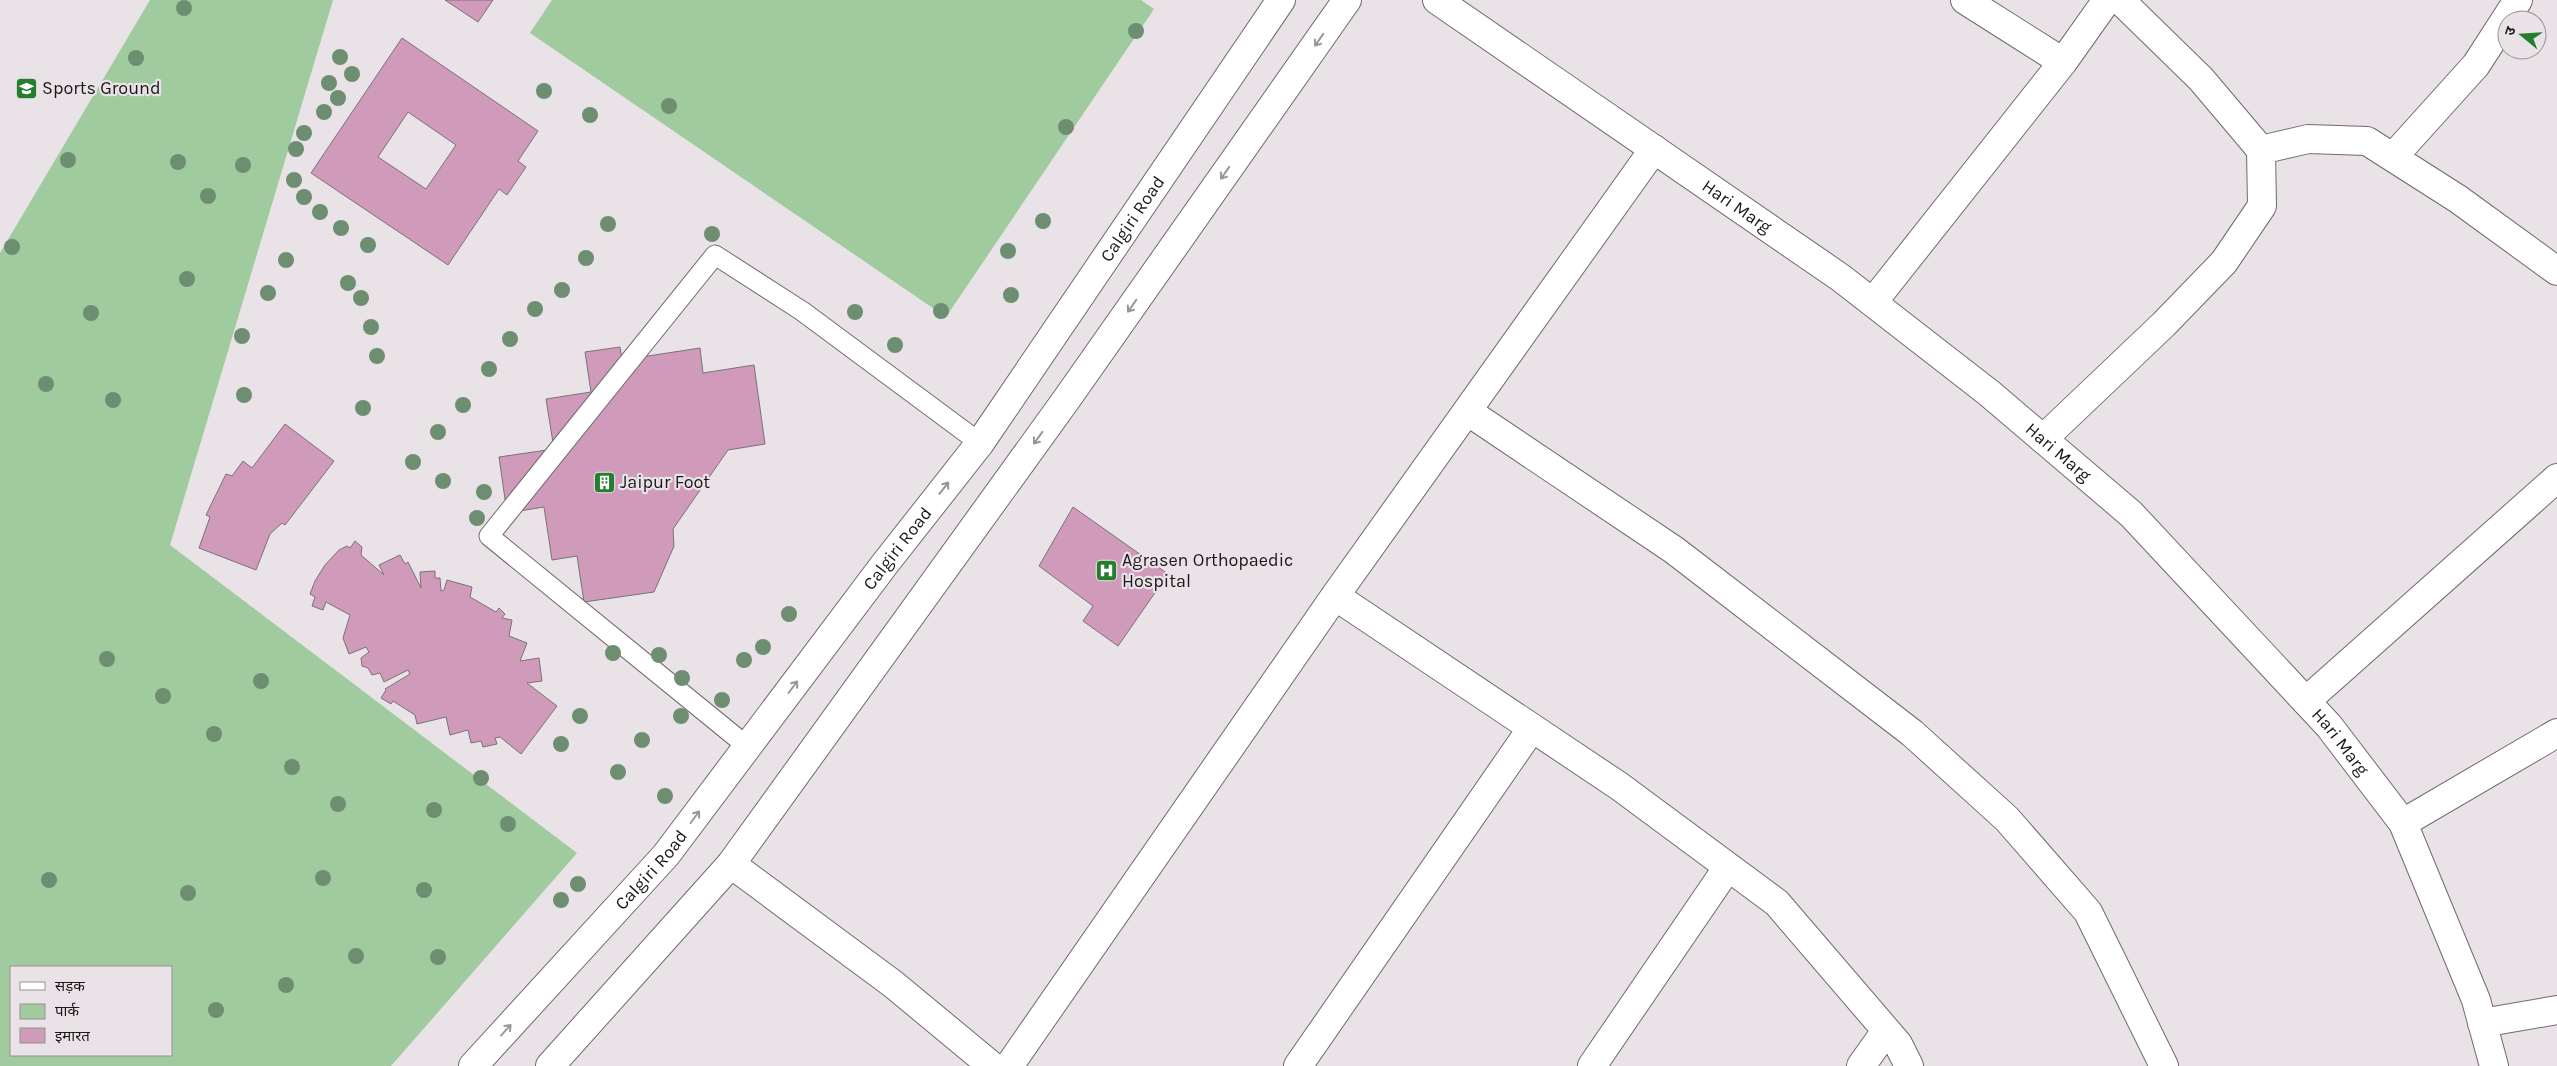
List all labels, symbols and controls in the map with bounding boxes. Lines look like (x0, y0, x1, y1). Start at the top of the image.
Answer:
north arrow (2497, 10, 2547, 60)
text: उ (2501, 24, 2520, 38)
one-way arrow (1314, 33, 1324, 47)
school or university icon: Sports Ground (14, 76, 38, 100)
place label: Sports Ground (42, 77, 161, 99)
one-way arrow (1220, 166, 1231, 179)
street label: Calgiri Road (1095, 172, 1169, 266)
street label: Hari Marg (1698, 175, 1776, 238)
one-way arrow (1127, 299, 1137, 313)
street label: Hari Marg (2021, 418, 2096, 486)
one-way arrow (1033, 431, 1043, 445)
building icon: Jaipur Foot (592, 470, 616, 494)
place label: Jaipur Foot (620, 471, 710, 493)
one-way arrow (939, 482, 950, 495)
street label: Calgiri Road (858, 503, 936, 594)
place label: Agrasen Orthopaedic Hospital (1122, 549, 1293, 592)
hospital icon: Agrasen Orthopaedic Hospital (1094, 558, 1118, 582)
one-way arrow (787, 681, 798, 694)
street label: Hari Marg (2307, 704, 2374, 780)
one-way arrow (690, 810, 700, 824)
street label: Calgiri Road (610, 825, 692, 914)
legend (10, 966, 172, 1056)
text: सड़क (55, 977, 85, 995)
text: पार्क (55, 1002, 79, 1020)
one-way arrow (500, 1024, 512, 1036)
text: इमारत (55, 1027, 90, 1045)

